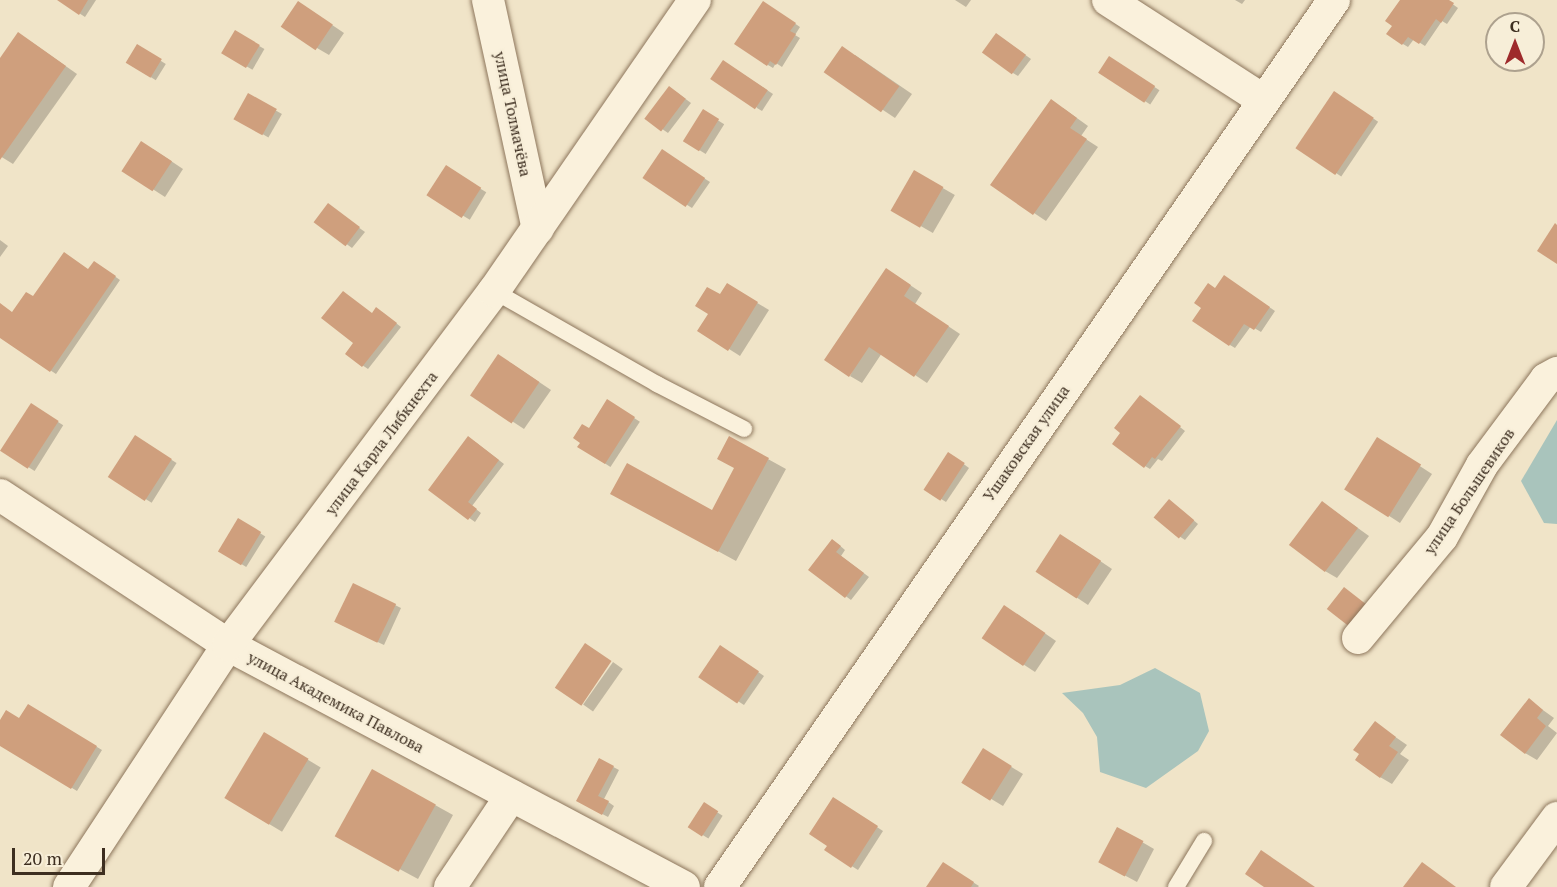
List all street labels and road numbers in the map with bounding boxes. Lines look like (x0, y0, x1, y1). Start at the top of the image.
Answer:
street label: улица Толмачёва (490, 50, 536, 178)
street label: улица Карла Либкнехта (321, 367, 441, 519)
street label: Ушаковская улица (979, 381, 1073, 505)
street label: улица Большевиков (1420, 424, 1518, 558)
street label: улица Академика Павлова (244, 647, 428, 757)

